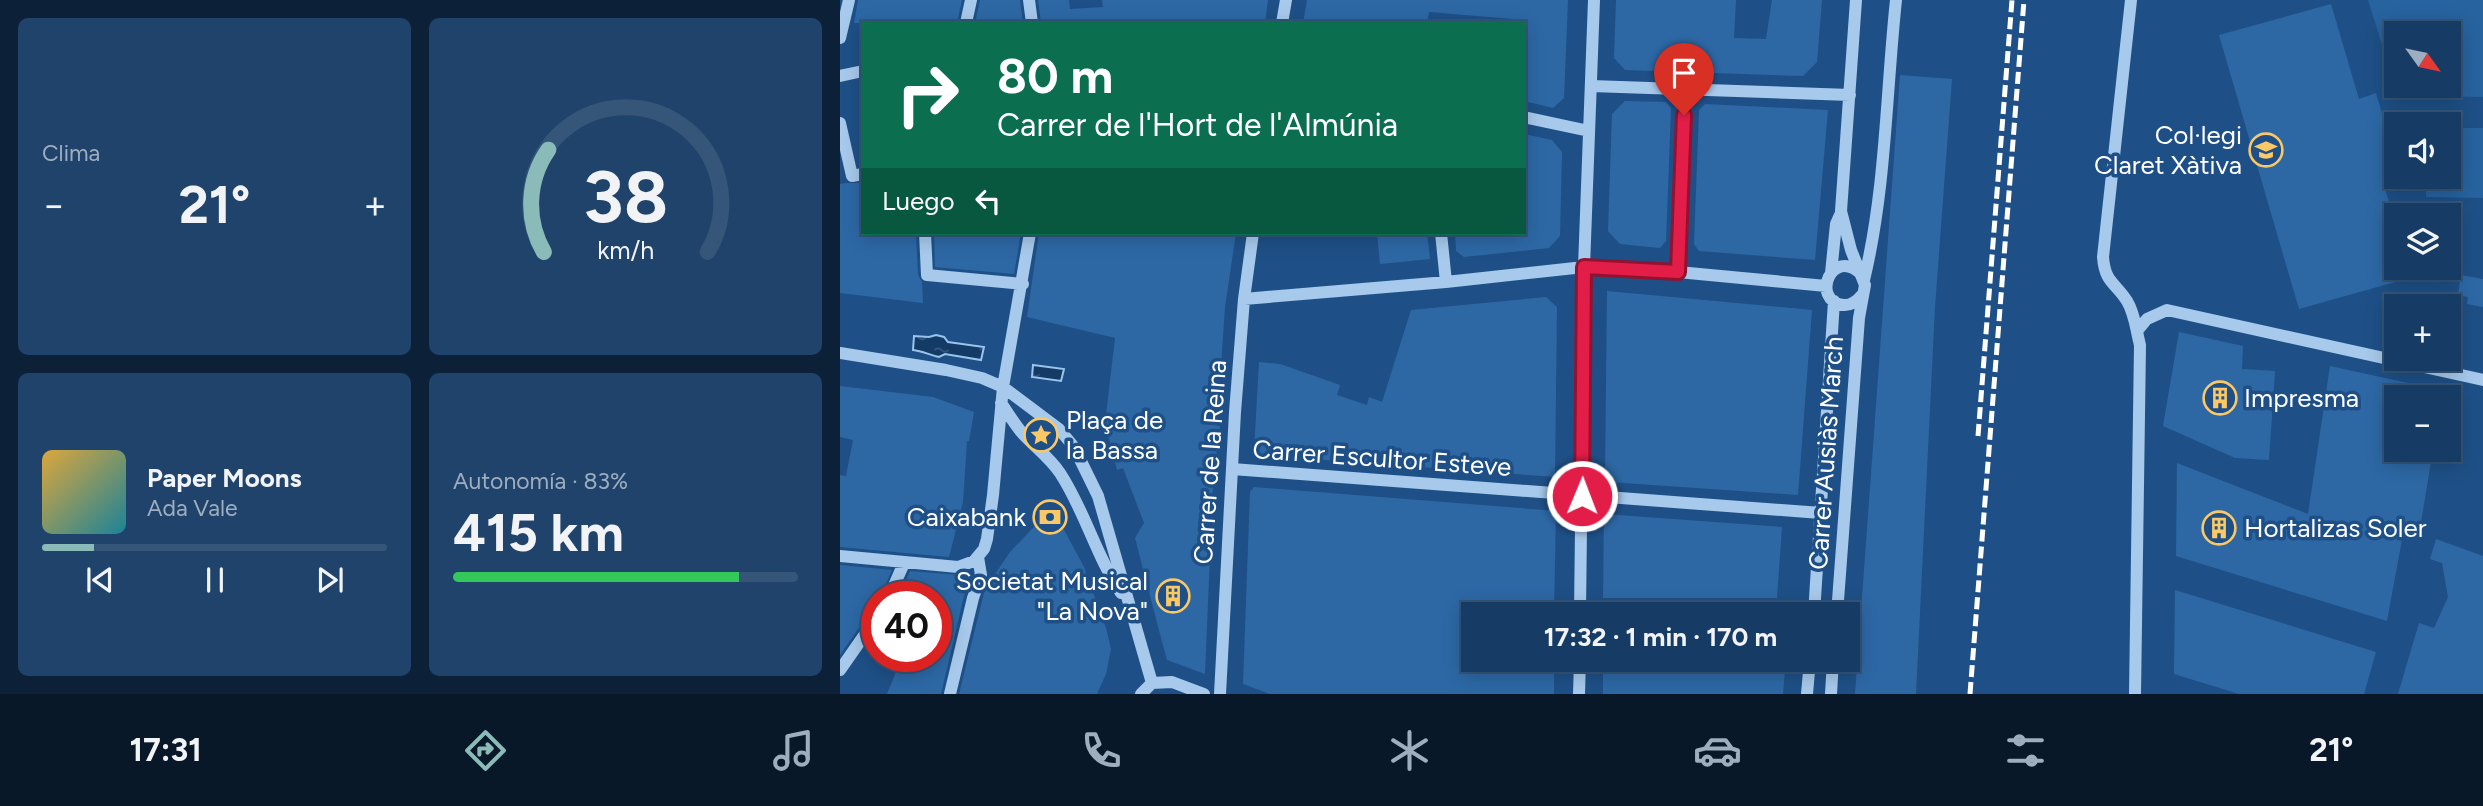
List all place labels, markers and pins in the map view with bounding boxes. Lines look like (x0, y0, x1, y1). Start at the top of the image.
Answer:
pin (1654, 43, 1714, 115)
place label: Col·legi Claret Xàtiva (2094, 119, 2242, 181)
school or university icon: Col·legi Claret Xàtiva (2247, 131, 2285, 169)
building icon: Impresma (2201, 379, 2239, 417)
place label: Impresma (2244, 382, 2359, 414)
place label: Plaça de la Bassa (1066, 404, 1163, 466)
place icon: Plaça de la Bassa (1022, 416, 1060, 454)
bank icon: Caixabank (1031, 498, 1069, 536)
place label: Caixabank (907, 501, 1026, 533)
building icon: Hortalizas Soler (2200, 509, 2238, 547)
place label: Hortalizas Soler (2244, 512, 2427, 544)
place label: Societat Musical "La Nova" (956, 565, 1148, 627)
building icon: Societat Musical "La Nova" (1154, 577, 1192, 615)

